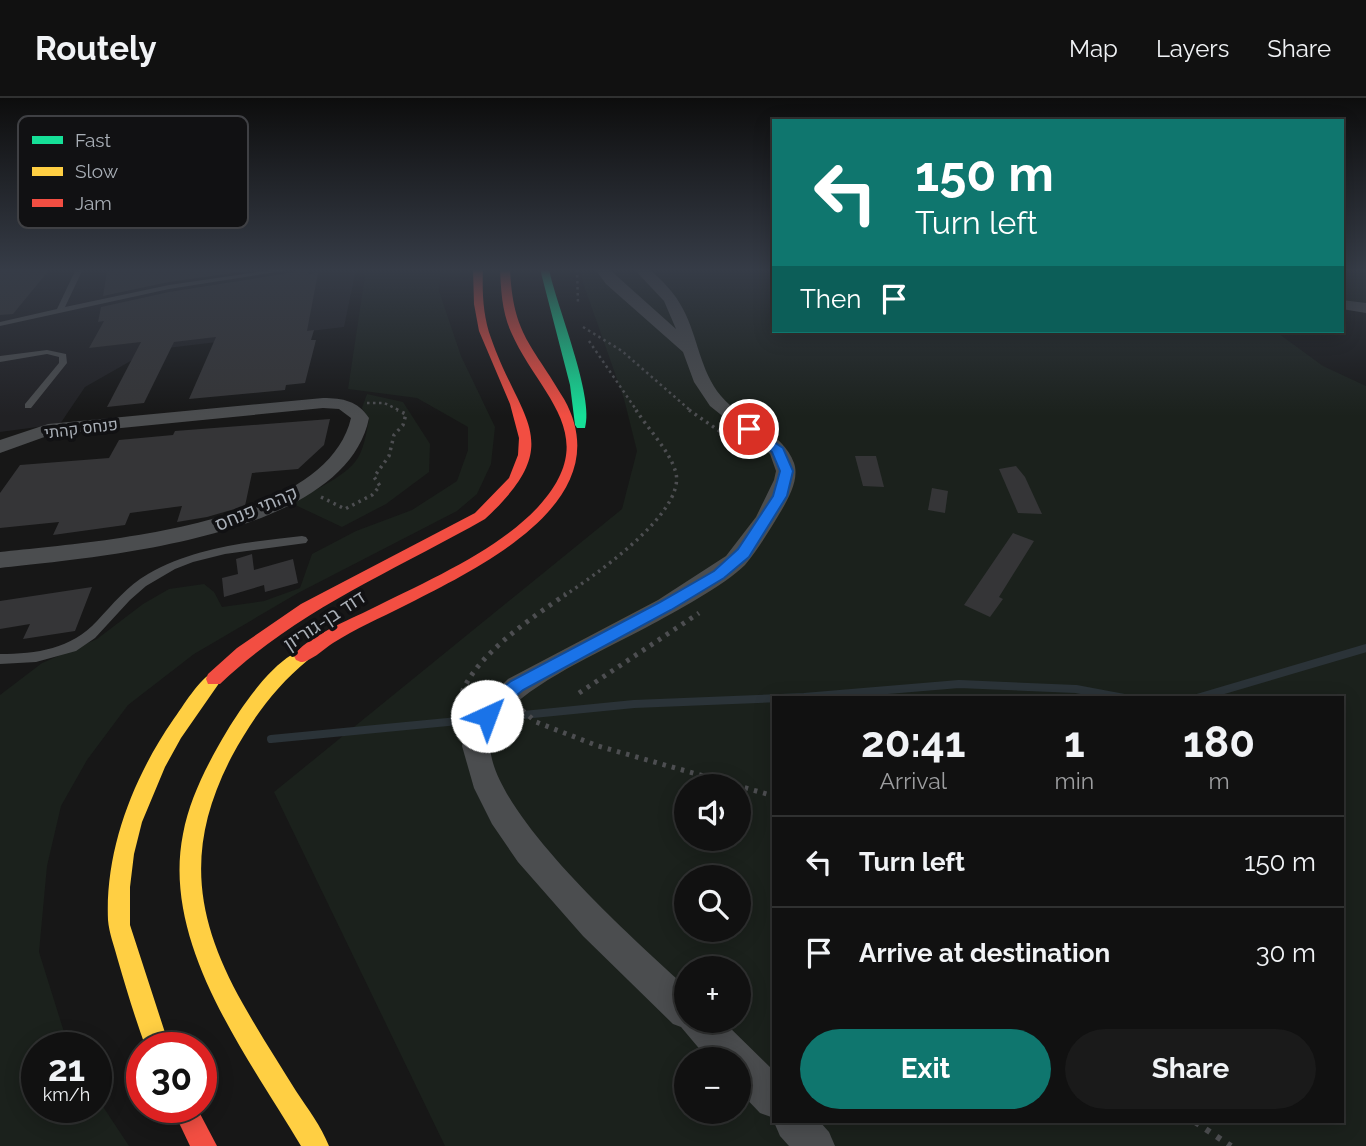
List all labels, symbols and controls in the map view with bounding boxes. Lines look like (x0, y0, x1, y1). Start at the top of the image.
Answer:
text: Routely (35, 29, 157, 68)
text: Map (1069, 34, 1118, 63)
text: Layers (1156, 34, 1229, 63)
text: Share (1267, 34, 1331, 63)
legend (18, 116, 248, 228)
text: Fast (75, 129, 111, 151)
text: 150 m (915, 145, 1054, 202)
icon: left (800, 147, 891, 238)
text: Slow (75, 160, 119, 182)
text: Jam (75, 192, 112, 214)
text: Turn left (915, 204, 1037, 241)
icon: arrive (875, 280, 913, 318)
text: Then (800, 284, 861, 314)
pin (719, 399, 779, 459)
icon: arrive (730, 410, 768, 448)
street label: פנחס קהתי (43, 415, 119, 442)
street label: קהתי פנחס (211, 481, 301, 535)
street label: דוד בן-גוריון (279, 585, 369, 655)
position arrow (450, 679, 524, 753)
text: 20:41 (861, 718, 966, 767)
text: 1 (1064, 718, 1085, 767)
text: 180 (1183, 718, 1255, 767)
text: Arrival (880, 767, 947, 794)
text: min (1055, 767, 1094, 794)
text: m (1208, 767, 1230, 794)
map controls (674, 774, 751, 1124)
button: sound (674, 774, 751, 851)
icon: left (800, 843, 838, 881)
text: Turn left (859, 847, 965, 877)
text: 150 m (1244, 847, 1316, 877)
button: search (674, 865, 751, 942)
icon: arrive (800, 934, 838, 972)
text: Arrive at destination (859, 938, 1110, 968)
text: 30 m (1256, 938, 1316, 968)
button: + (674, 956, 751, 1033)
button: Exit (800, 1029, 1051, 1109)
button: Share (1065, 1029, 1316, 1109)
speed limit sign: 30 (126, 1032, 217, 1123)
button: − (674, 1047, 751, 1124)
text: 21 (48, 1048, 85, 1089)
text: km/h (43, 1084, 90, 1105)

